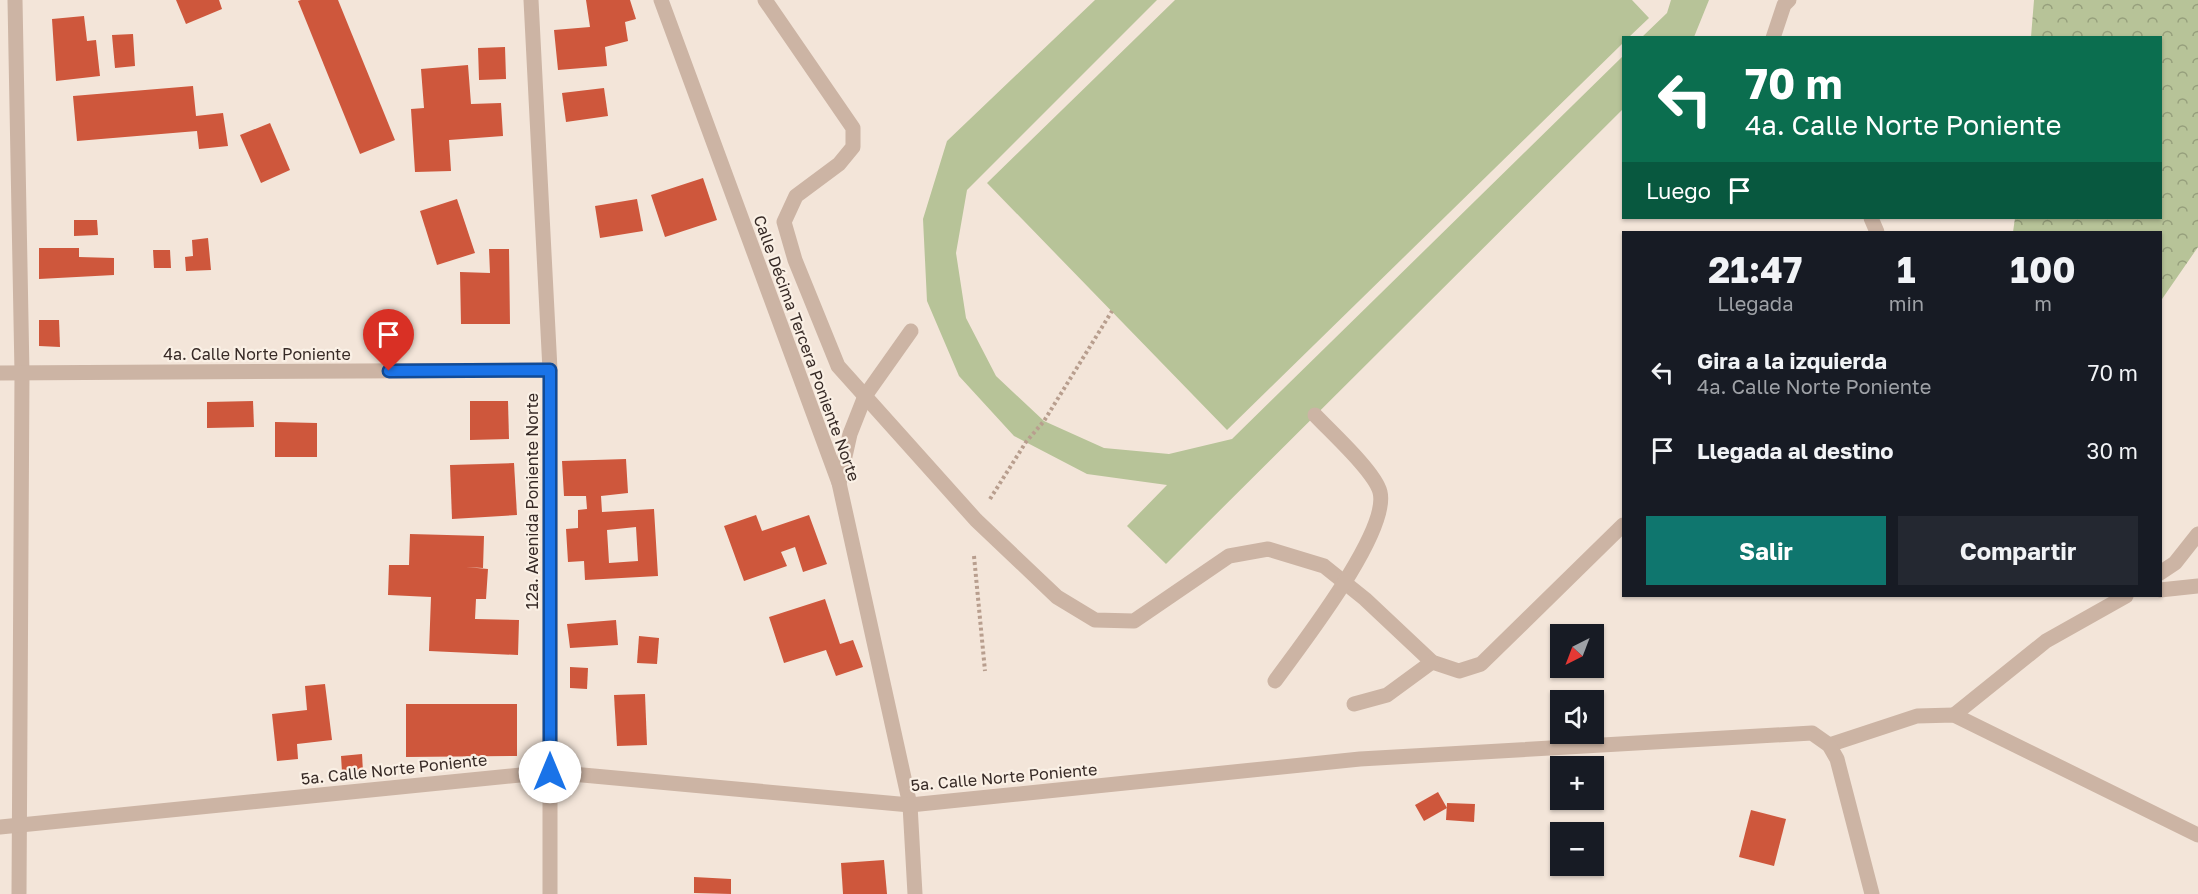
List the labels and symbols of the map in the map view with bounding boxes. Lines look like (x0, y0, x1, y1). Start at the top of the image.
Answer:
street label: Calle Décima Tercera Poniente Norte (749, 212, 865, 484)
pin (363, 309, 414, 371)
street label: 4a. Calle Norte Poniente (163, 344, 351, 364)
street label: 12a. Avenida Poniente Norte (522, 393, 542, 609)
north arrow (1550, 624, 1604, 678)
position arrow (518, 740, 582, 804)
street label: 5a. Calle Norte Poniente (300, 749, 488, 789)
street label: 5a. Calle Norte Poniente (910, 759, 1098, 795)

